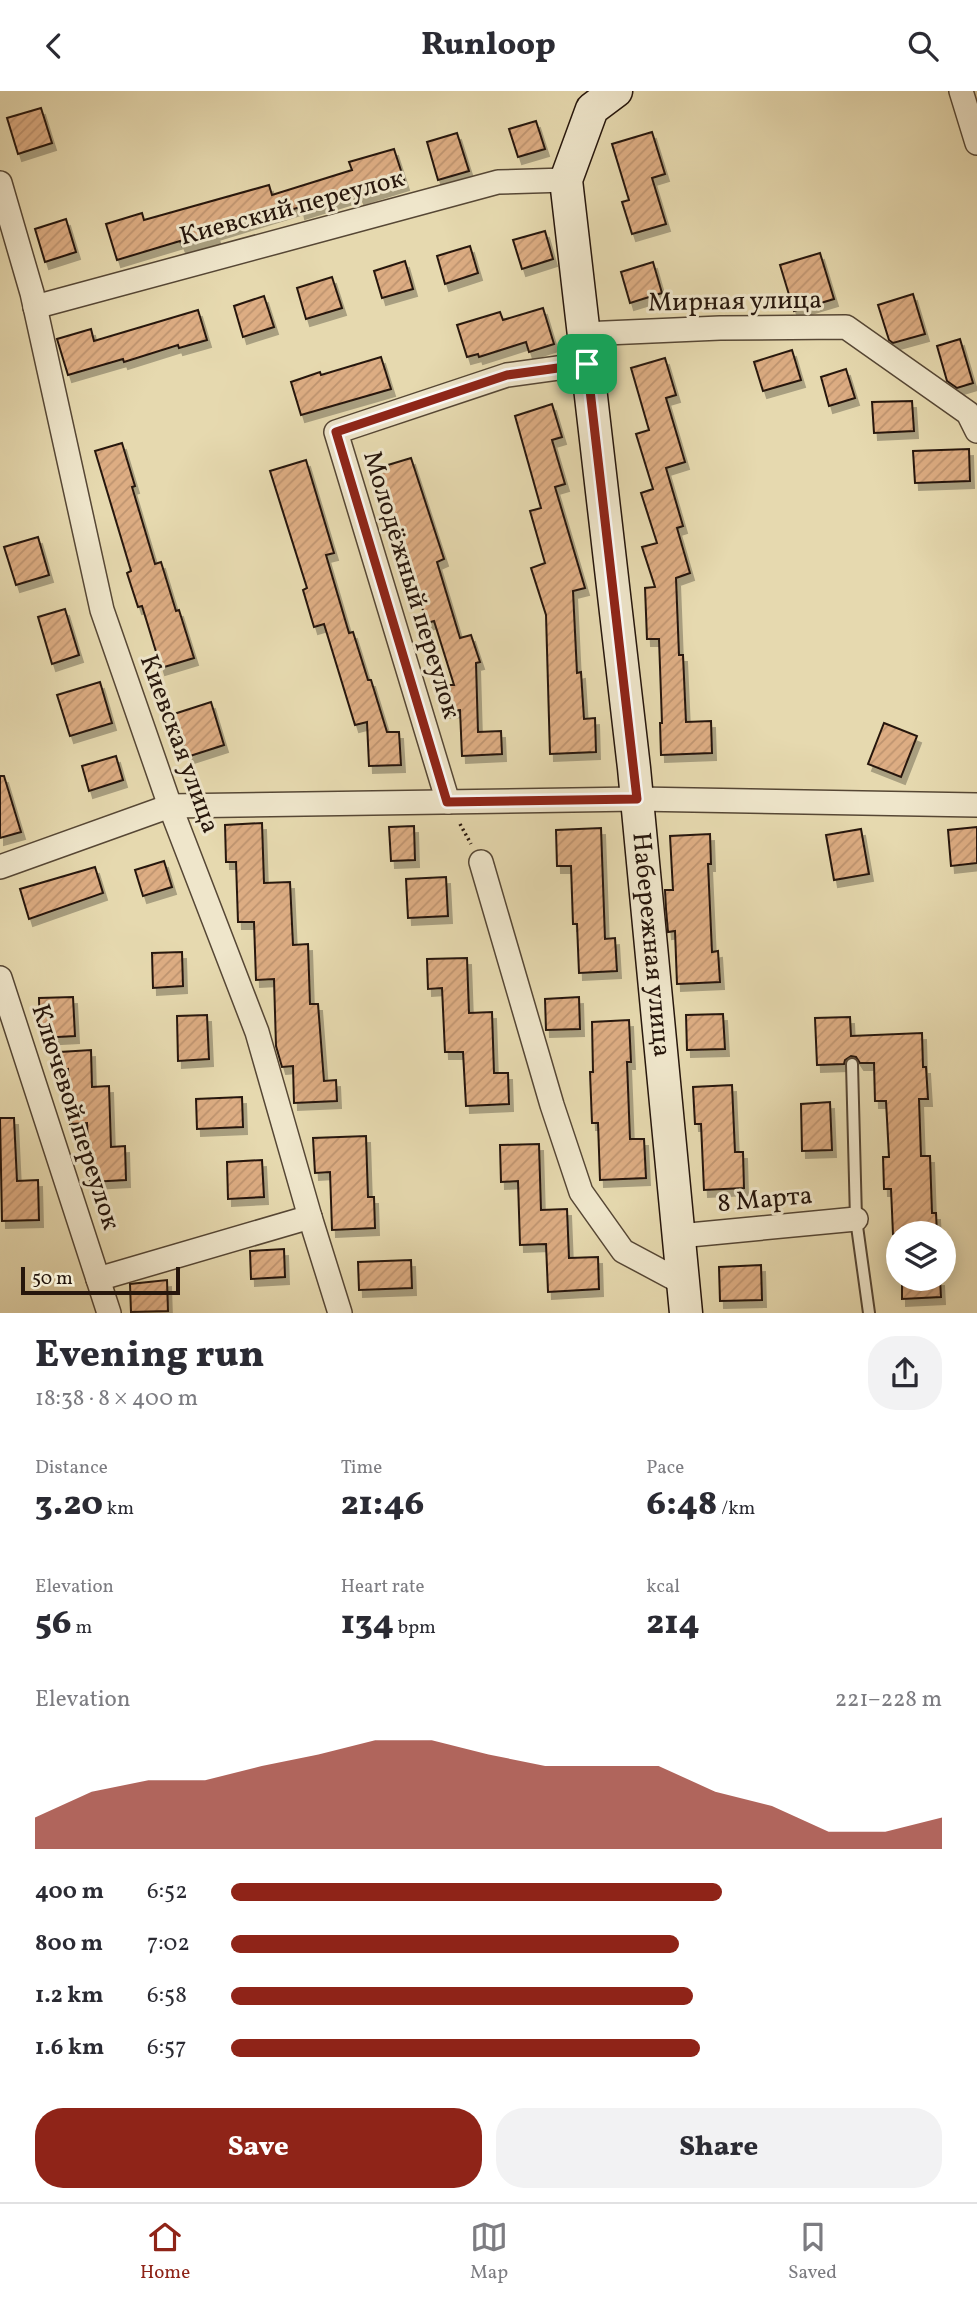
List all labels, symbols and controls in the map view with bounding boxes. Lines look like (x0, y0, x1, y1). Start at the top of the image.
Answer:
text: Runloop (421, 24, 556, 68)
icon: back (35, 27, 73, 65)
icon: search (904, 27, 942, 65)
street label: Киевский переулок (176, 161, 408, 255)
street label: Мирная улица (648, 282, 822, 322)
pin (557, 334, 617, 394)
icon: arrive (568, 345, 606, 383)
street label: Молодёжный переулок (353, 447, 469, 723)
street label: Киевская улица (130, 650, 228, 838)
street label: Набережная улица (622, 831, 679, 1059)
street label: Ключевой переулок (22, 999, 129, 1235)
street label: 8 Марта (716, 1178, 814, 1222)
map controls (886, 1221, 956, 1291)
button: layers (886, 1221, 956, 1291)
scale bar (21, 1264, 180, 1296)
text: 50 m (32, 1266, 73, 1292)
text: Evening run (35, 1330, 265, 1383)
button: share (868, 1336, 942, 1410)
text: 18:38 · 8 × 400 m (35, 1383, 198, 1415)
text: Distance (35, 1455, 108, 1481)
text: Time (341, 1455, 382, 1481)
text: Pace (646, 1455, 684, 1481)
text: 3.20 (35, 1481, 103, 1529)
text: 21:46 (341, 1481, 424, 1529)
text: 6:48 (646, 1481, 717, 1529)
text: km (103, 1496, 134, 1522)
text: /km (717, 1496, 755, 1522)
text: Elevation (35, 1574, 114, 1600)
text: Heart rate (341, 1574, 425, 1600)
text: kcal (646, 1574, 680, 1600)
text: 56 (35, 1600, 72, 1648)
text: 134 (341, 1600, 394, 1648)
text: 214 (646, 1600, 700, 1648)
text: m (72, 1615, 92, 1641)
text: bpm (394, 1615, 436, 1641)
text: Elevation (35, 1684, 131, 1716)
text: 221–228 m (835, 1684, 942, 1716)
text: 400 m (35, 1876, 104, 1908)
text: 6:52 (147, 1876, 187, 1908)
text: 800 m (35, 1928, 103, 1960)
text: 7:02 (147, 1928, 190, 1960)
text: 1.2 km (35, 1980, 104, 2012)
text: 6:58 (147, 1980, 187, 2012)
text: 1.6 km (35, 2032, 104, 2064)
text: 6:57 (147, 2032, 186, 2064)
button: Save (35, 2108, 482, 2188)
button: Share (496, 2108, 942, 2188)
tab: Home (140, 2218, 190, 2286)
tab: Map (470, 2218, 508, 2286)
tab: Saved (788, 2218, 837, 2286)

